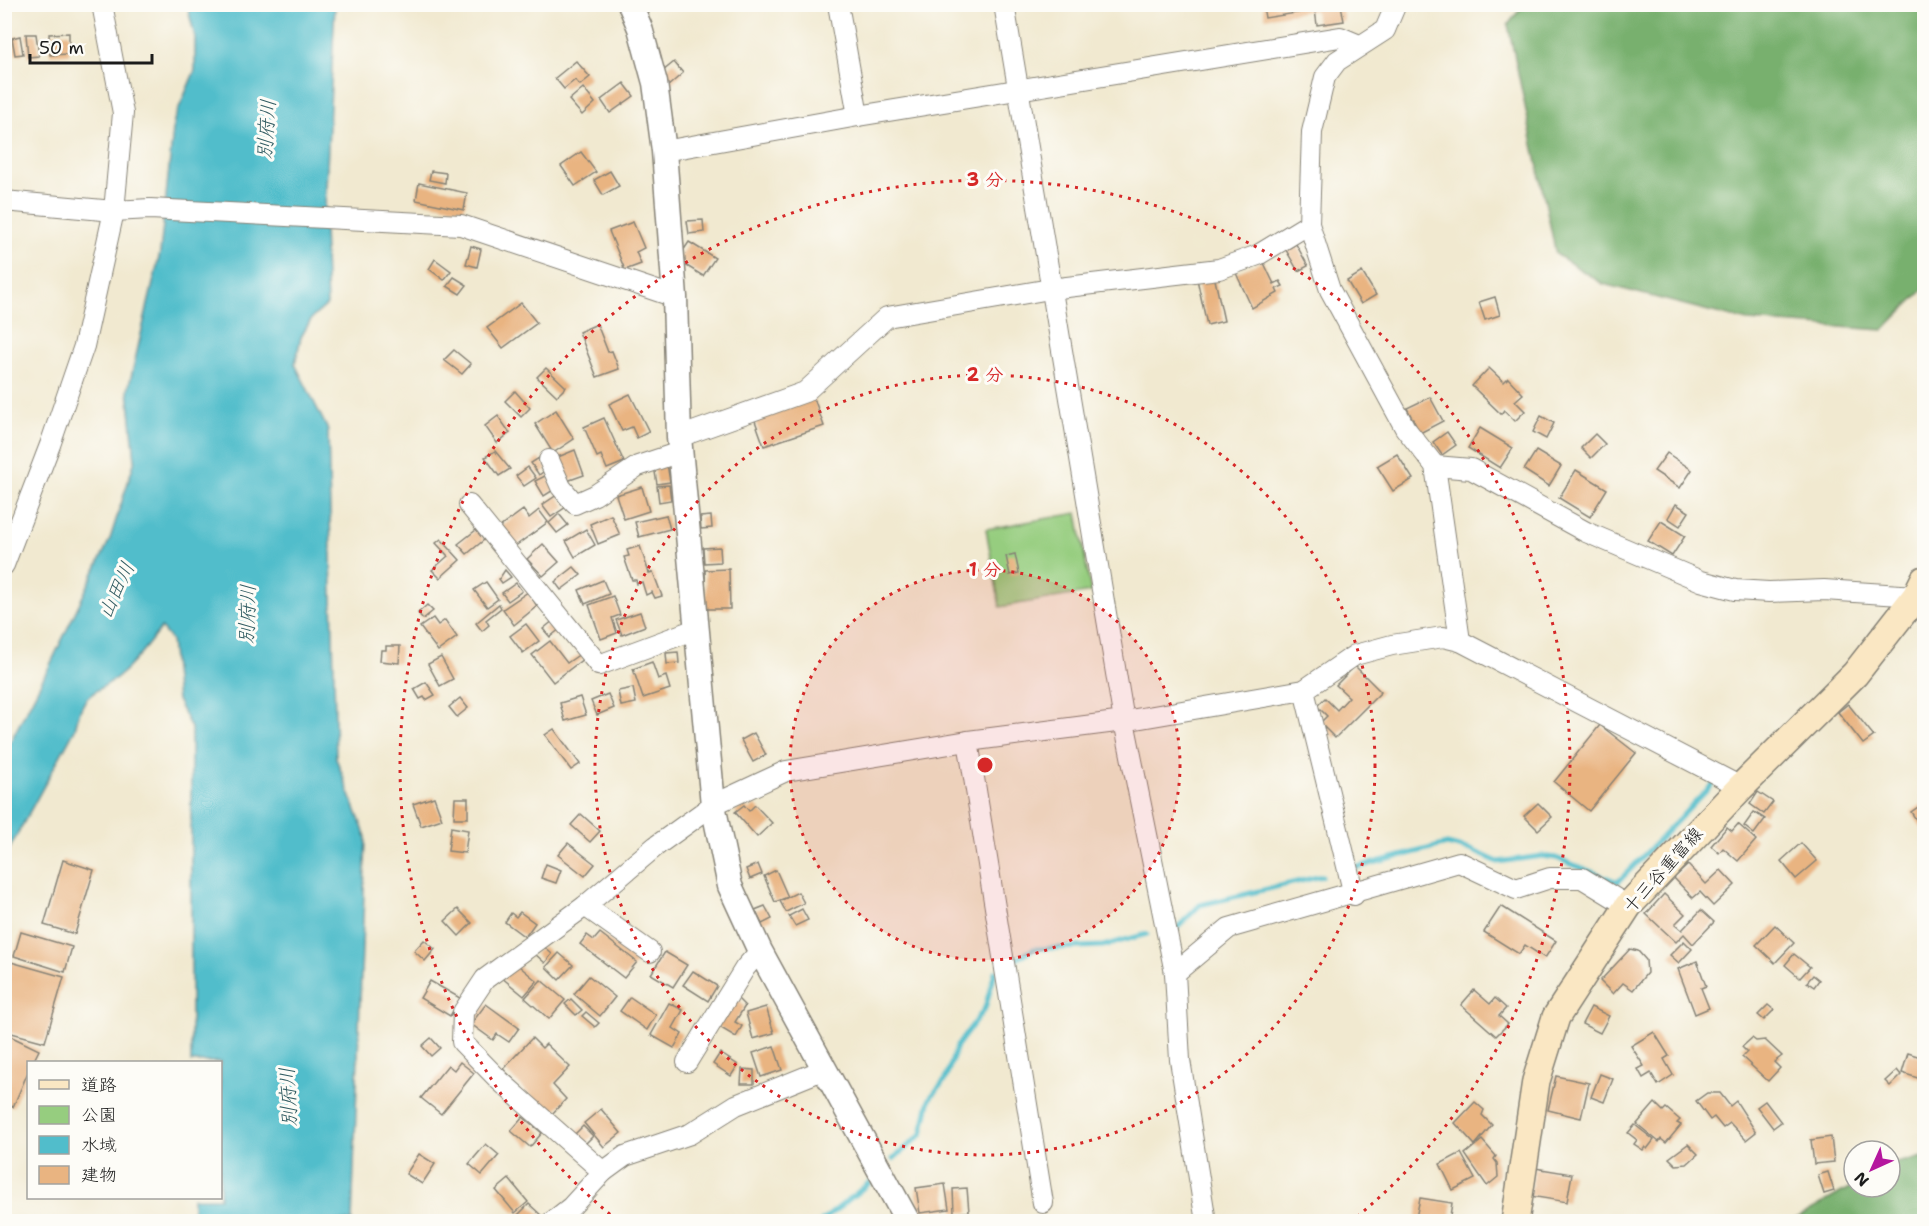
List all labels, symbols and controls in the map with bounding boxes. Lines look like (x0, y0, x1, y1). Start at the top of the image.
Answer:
scale bar (30, 27, 152, 65)
text: 50 m (39, 36, 84, 60)
water label: 別府川 (251, 98, 281, 160)
text: 3 分 (967, 168, 1003, 192)
text: 2 分 (967, 363, 1003, 387)
water label: 山田川 (92, 557, 140, 623)
text: 1 分 (969, 558, 1001, 582)
water label: 別府川 (233, 584, 261, 644)
centre of rings (975, 755, 995, 775)
street label: 十三谷重富線 (1618, 822, 1708, 918)
legend (27, 1061, 222, 1199)
water label: 別府川 (273, 1066, 303, 1128)
text: 道路 (81, 1073, 117, 1097)
text: 公園 (81, 1103, 117, 1127)
text: 水域 (81, 1133, 117, 1157)
north arrow (1842, 1139, 1902, 1199)
text: 建物 (81, 1163, 117, 1187)
text: N (1850, 1167, 1874, 1191)

